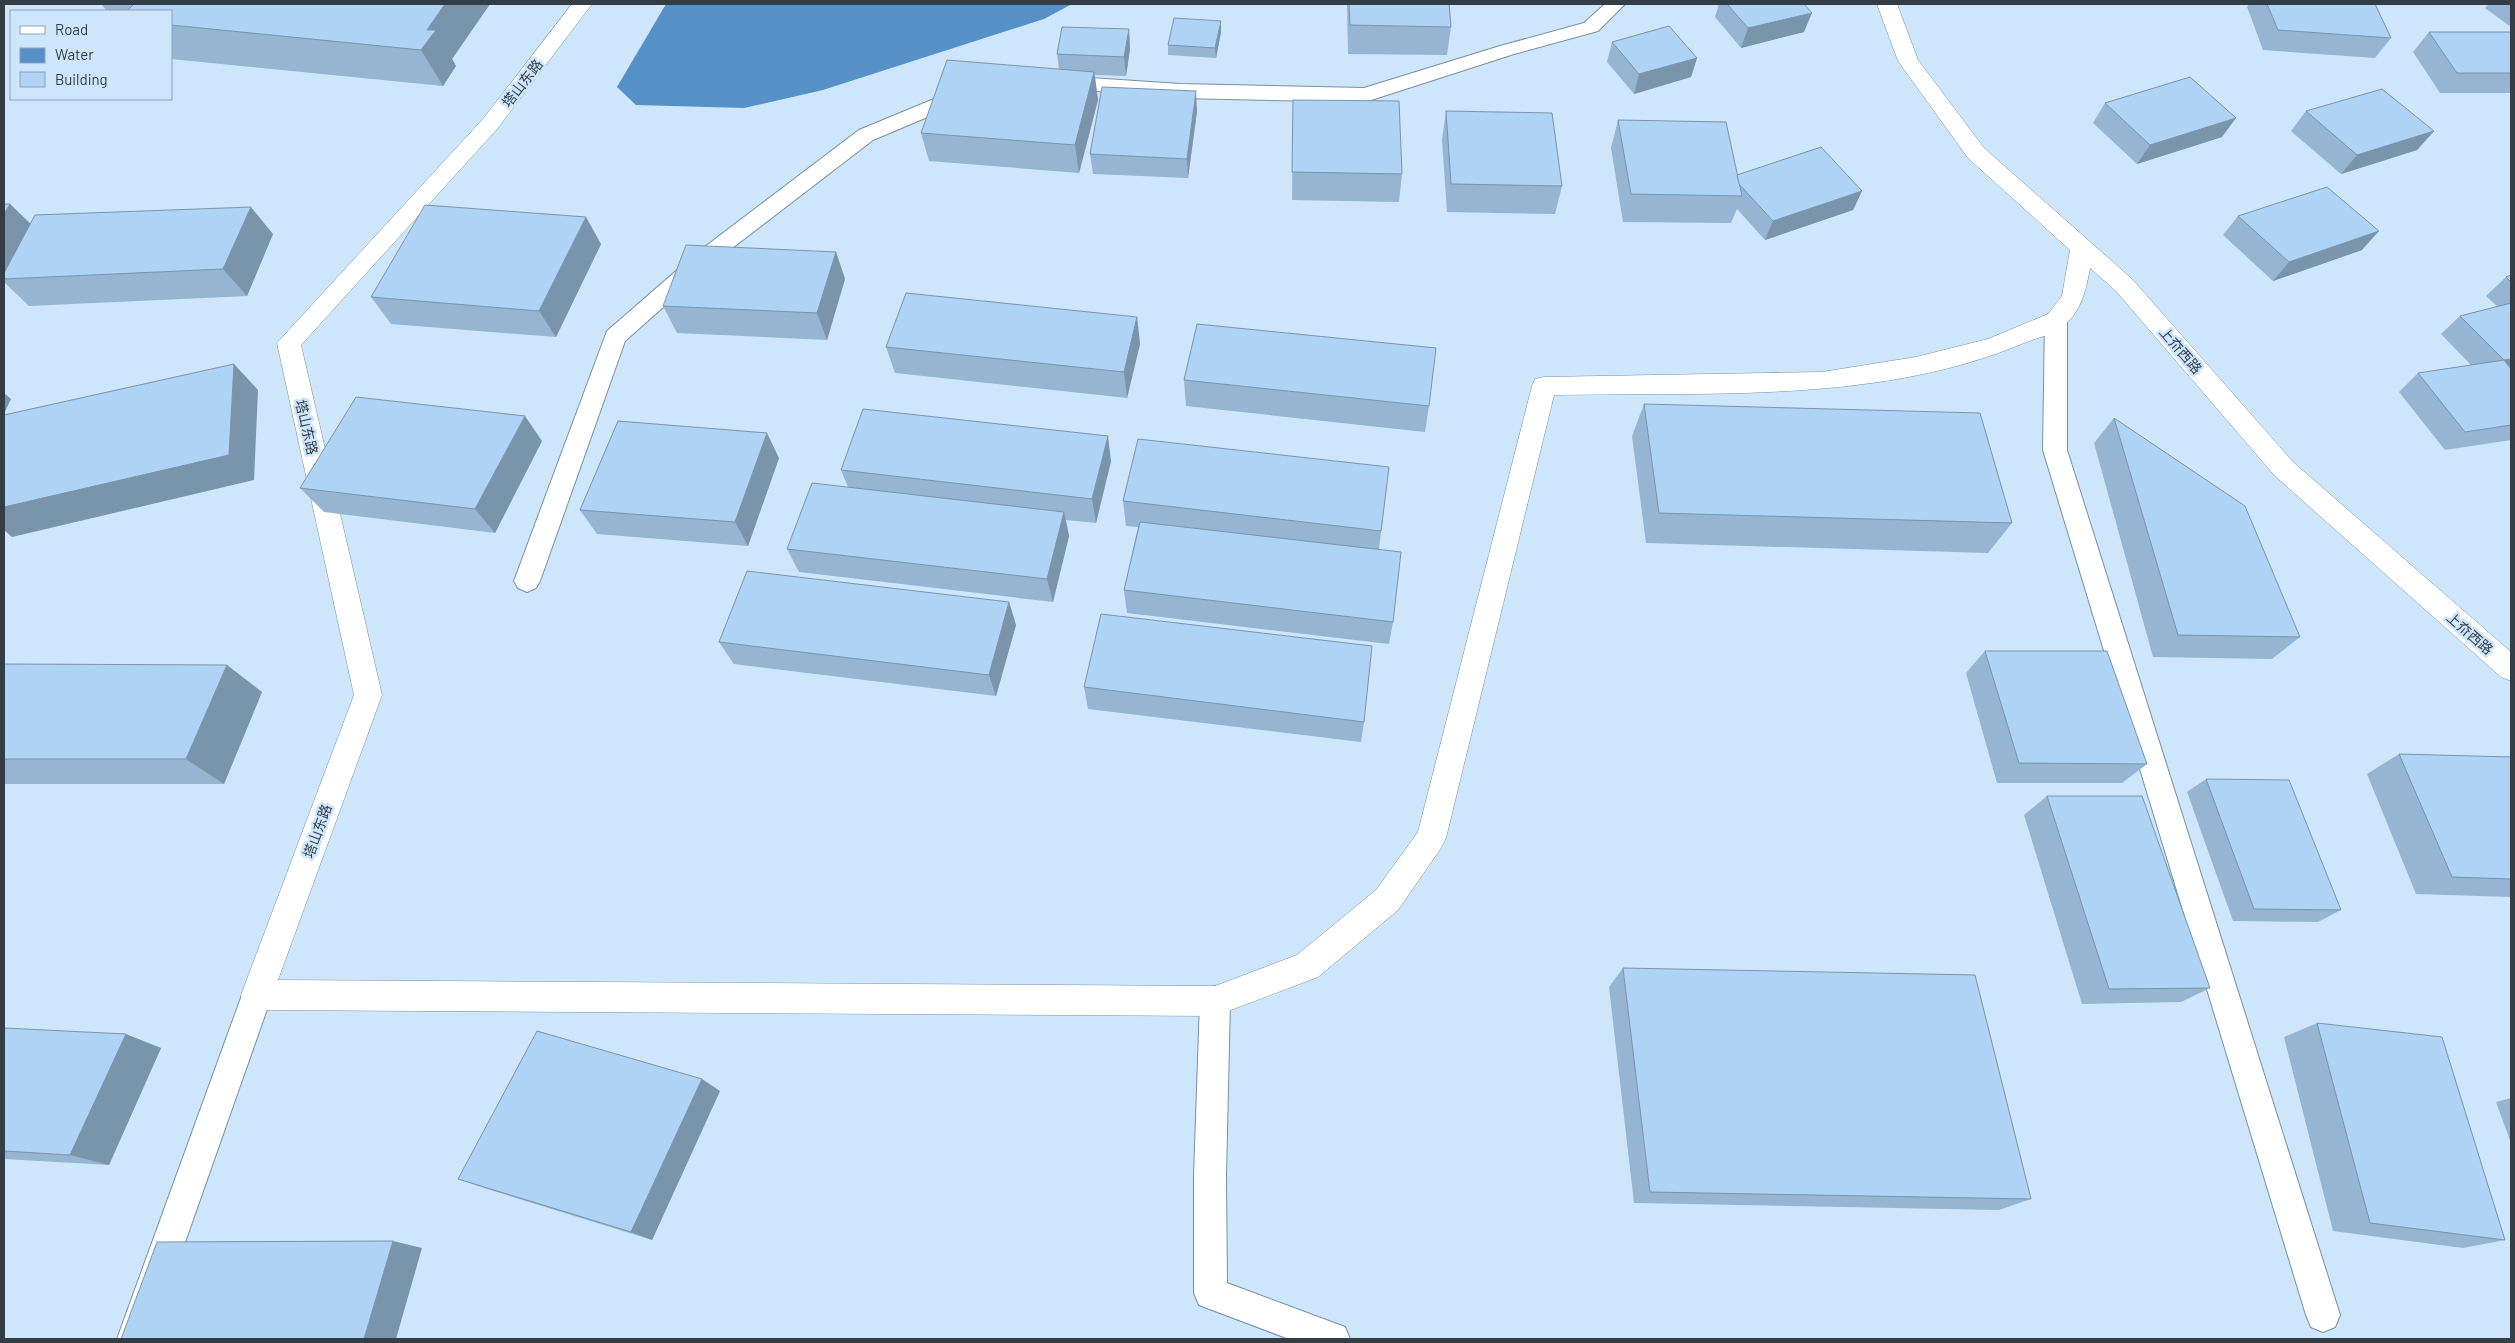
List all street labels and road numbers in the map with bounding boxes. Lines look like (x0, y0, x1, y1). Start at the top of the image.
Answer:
street label: 塔山东路 (498, 56, 546, 110)
street label: 上夼西路 (2156, 323, 2206, 377)
street label: 塔山东路 (292, 398, 322, 456)
street label: 上夼西路 (2443, 608, 2497, 658)
street label: 塔山东路 (299, 802, 335, 860)

